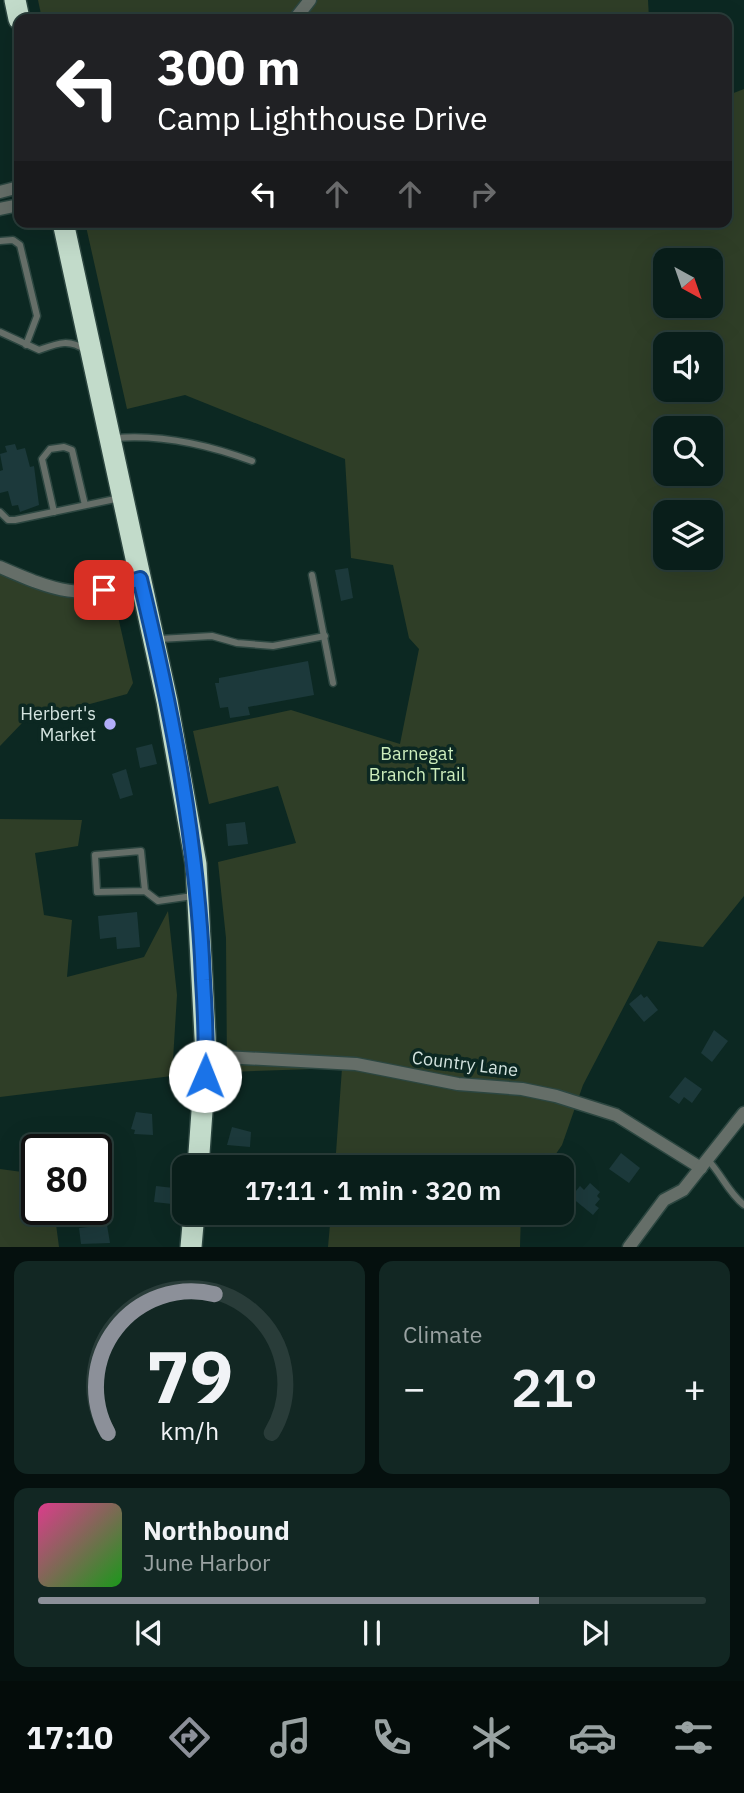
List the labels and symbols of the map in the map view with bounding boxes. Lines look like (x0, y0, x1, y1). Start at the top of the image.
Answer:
north arrow (653, 248, 723, 318)
pin (74, 560, 134, 620)
place label: Herbert's Market (20, 702, 96, 746)
marker: Herbert's Market (102, 716, 118, 732)
park label: Barnegat Branch Trail (369, 742, 465, 786)
position arrow (168, 1039, 242, 1113)
street label: Country Lane (411, 1046, 520, 1081)
speed limit sign: 80 (21, 1134, 112, 1225)

